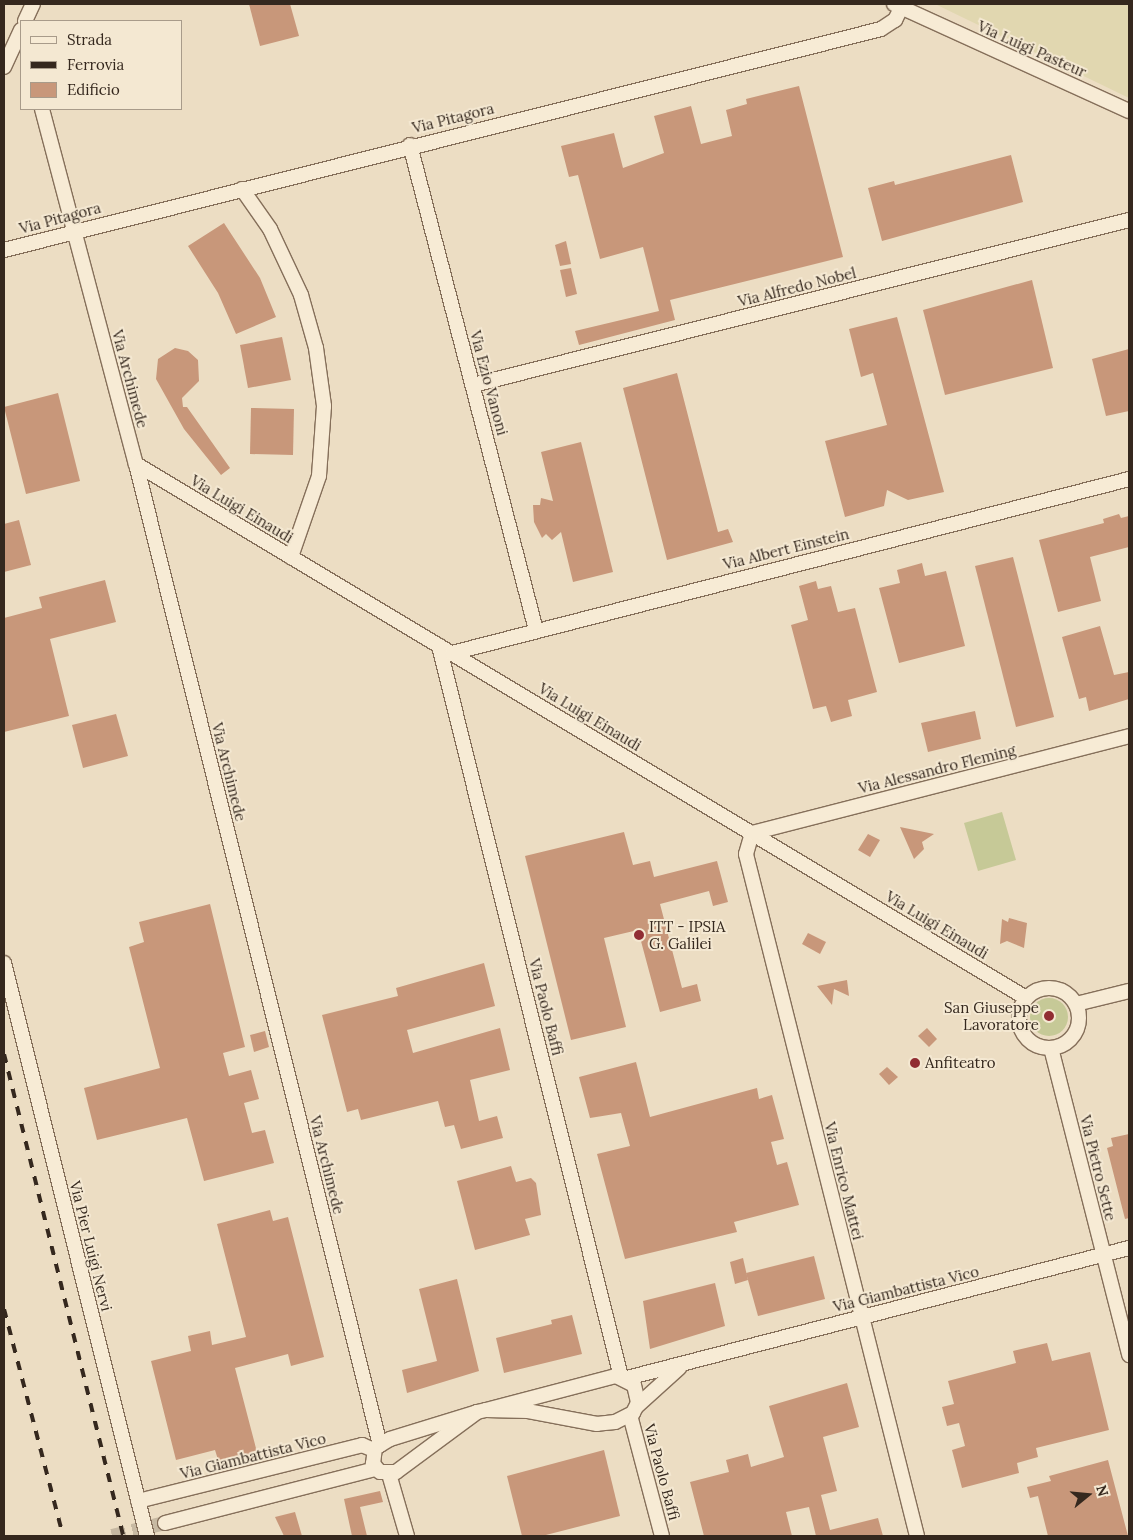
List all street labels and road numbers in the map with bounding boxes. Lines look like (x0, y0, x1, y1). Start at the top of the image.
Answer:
street label: Via Luigi Pasteur (975, 17, 1089, 81)
street label: Via Pitagora (410, 99, 496, 137)
street label: Via Pitagora (17, 198, 103, 238)
street label: Via Alfredo Nobel (736, 264, 858, 310)
street label: Via Archimede (108, 328, 152, 430)
street label: Via Ezio Vanoni (466, 329, 512, 437)
street label: Via Luigi Einaudi (187, 471, 297, 547)
street label: Via Albert Einstein (721, 525, 851, 573)
street label: Via Luigi Einaudi (535, 679, 645, 755)
street label: Via Archimede (208, 721, 250, 823)
street label: Via Alessandro Fleming (857, 741, 1017, 797)
street label: Via Luigi Einaudi (882, 887, 992, 963)
street label: Via Paolo Baffi (525, 957, 567, 1057)
street label: Via Pietro Sette (1076, 1113, 1120, 1223)
street label: Via Archimede (306, 1114, 348, 1216)
street label: Via Enrico Mattei (821, 1120, 867, 1242)
street label: Via Pier Luigi Nervi (66, 1179, 116, 1313)
street label: Via Giambattista Vico (831, 1262, 981, 1316)
street label: Via Paolo Baffi (640, 1422, 684, 1522)
street label: Via Giambattista Vico (178, 1429, 328, 1483)

